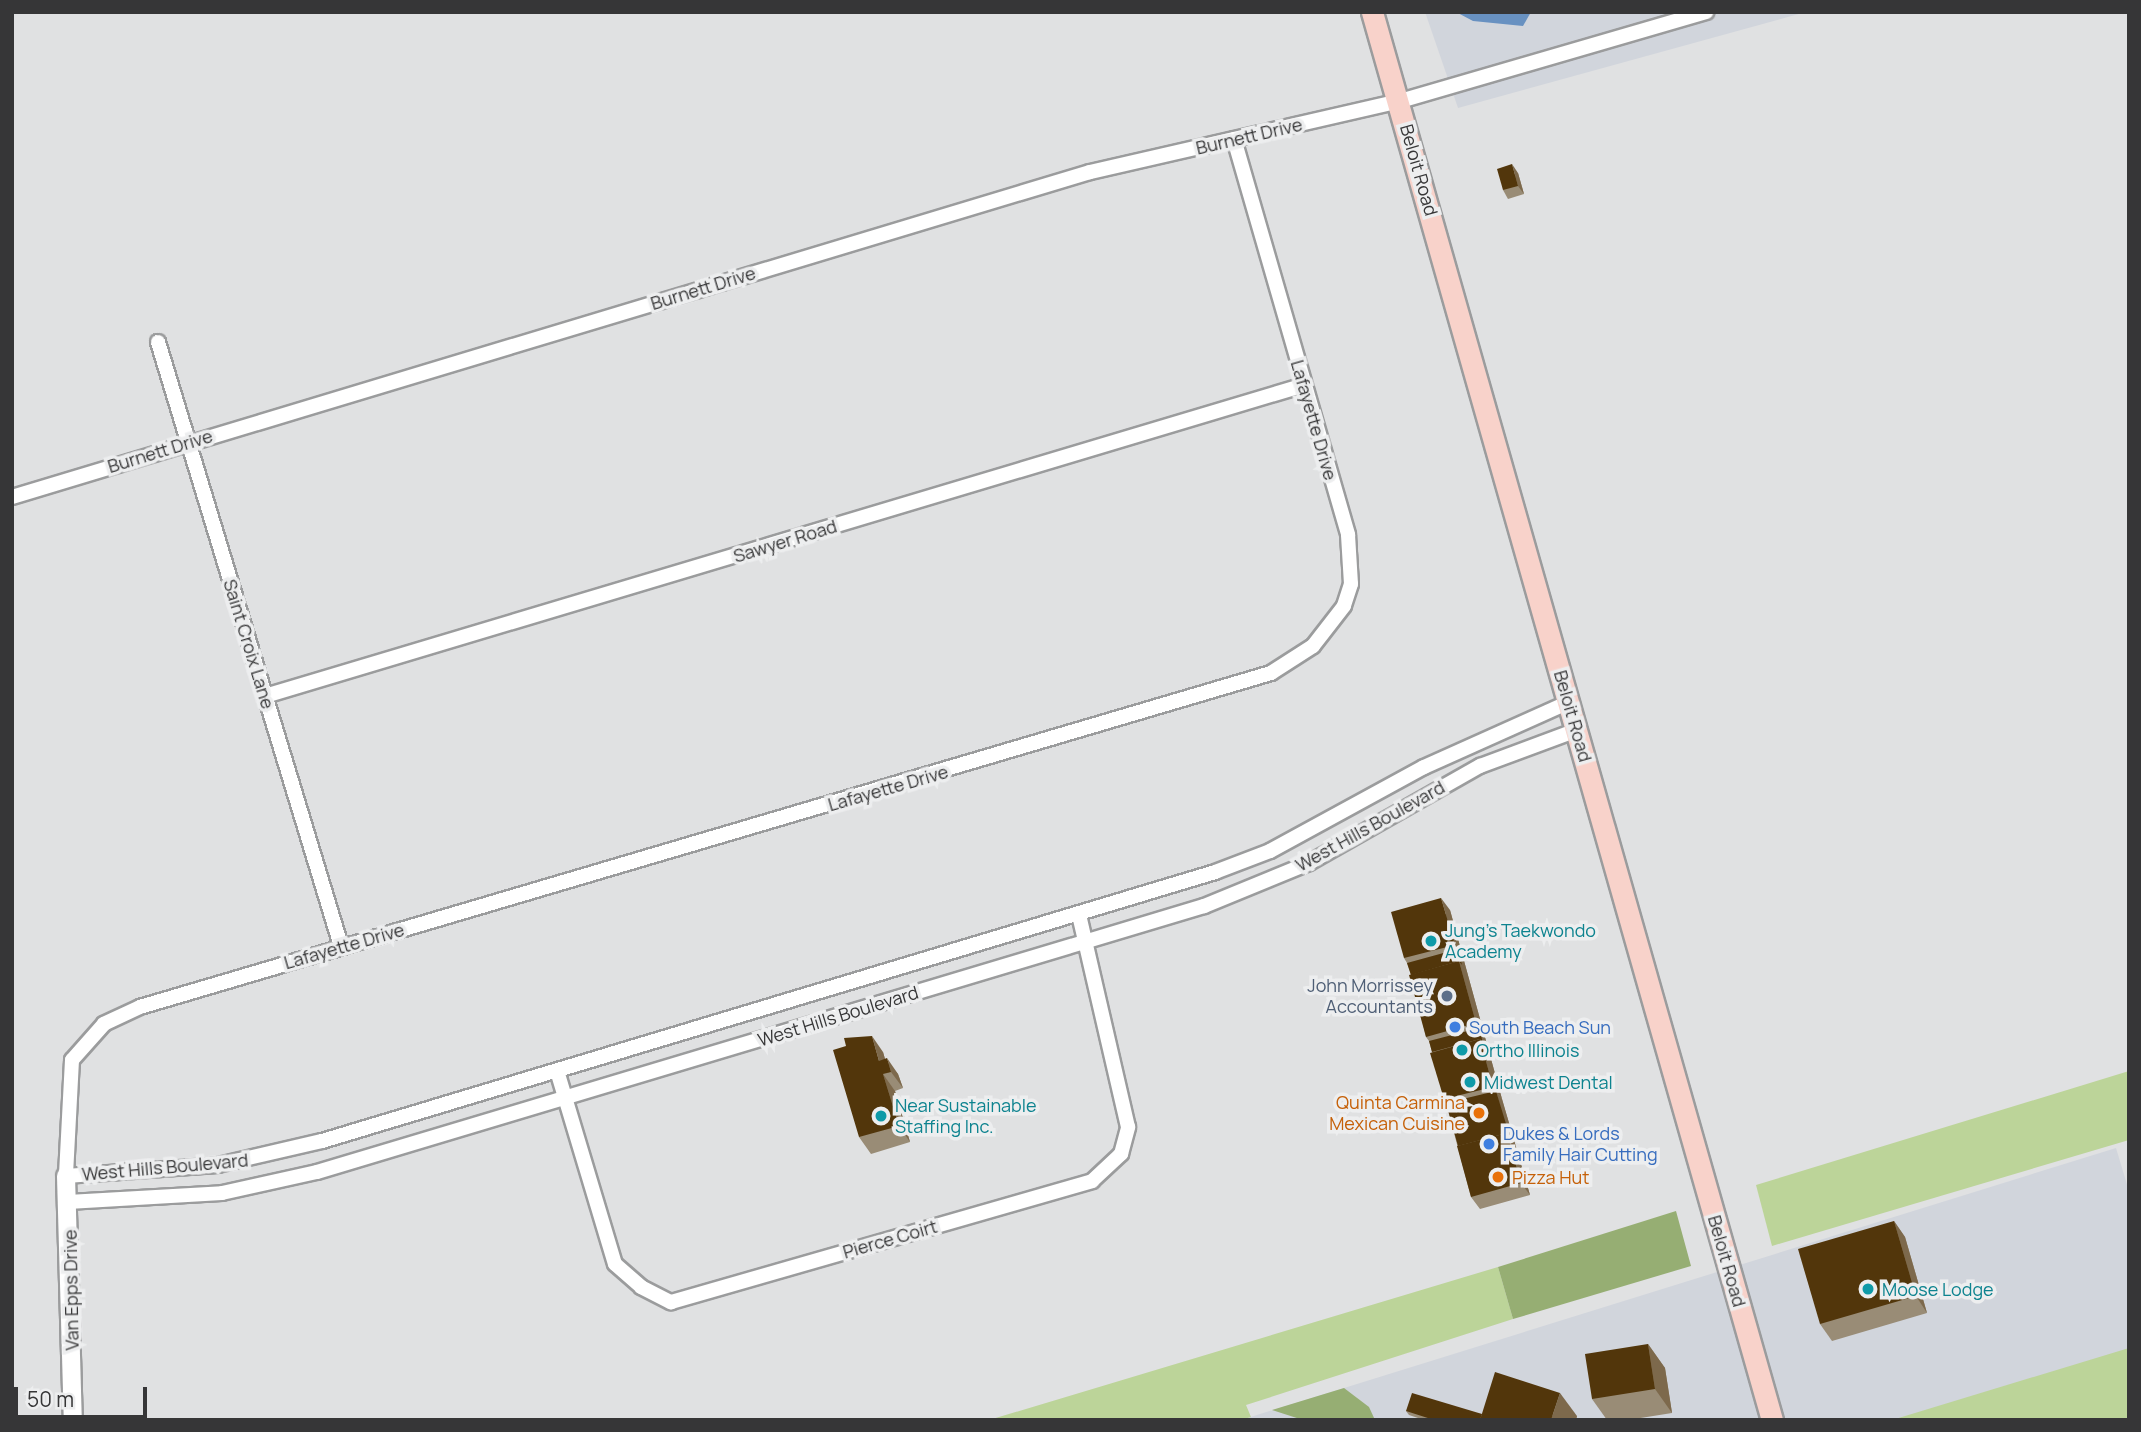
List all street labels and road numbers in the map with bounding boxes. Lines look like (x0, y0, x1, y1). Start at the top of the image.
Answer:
street label: Burnett Drive (1194, 113, 1304, 159)
street label: Beloit Road (1396, 122, 1442, 218)
street label: Burnett Drive (648, 262, 758, 314)
street label: Lafayette Drive (1287, 357, 1341, 483)
street label: Burnett Drive (105, 425, 215, 477)
street label: Sawyer Road (731, 515, 839, 567)
street label: Saint Croix Lane (219, 577, 279, 711)
street label: Beloit Road (1550, 668, 1596, 764)
street label: Lafayette Drive (825, 761, 951, 815)
street label: West Hills Boulevard (1292, 776, 1448, 876)
street label: Lafayette Drive (281, 919, 407, 973)
street label: West Hills Boulevard (755, 981, 921, 1051)
street label: West Hills Boulevard (81, 1149, 249, 1185)
street label: Beloit Road (1704, 1213, 1750, 1309)
street label: Pierce Coirt (840, 1215, 940, 1263)
street label: Van Epps Drive (59, 1229, 83, 1351)

